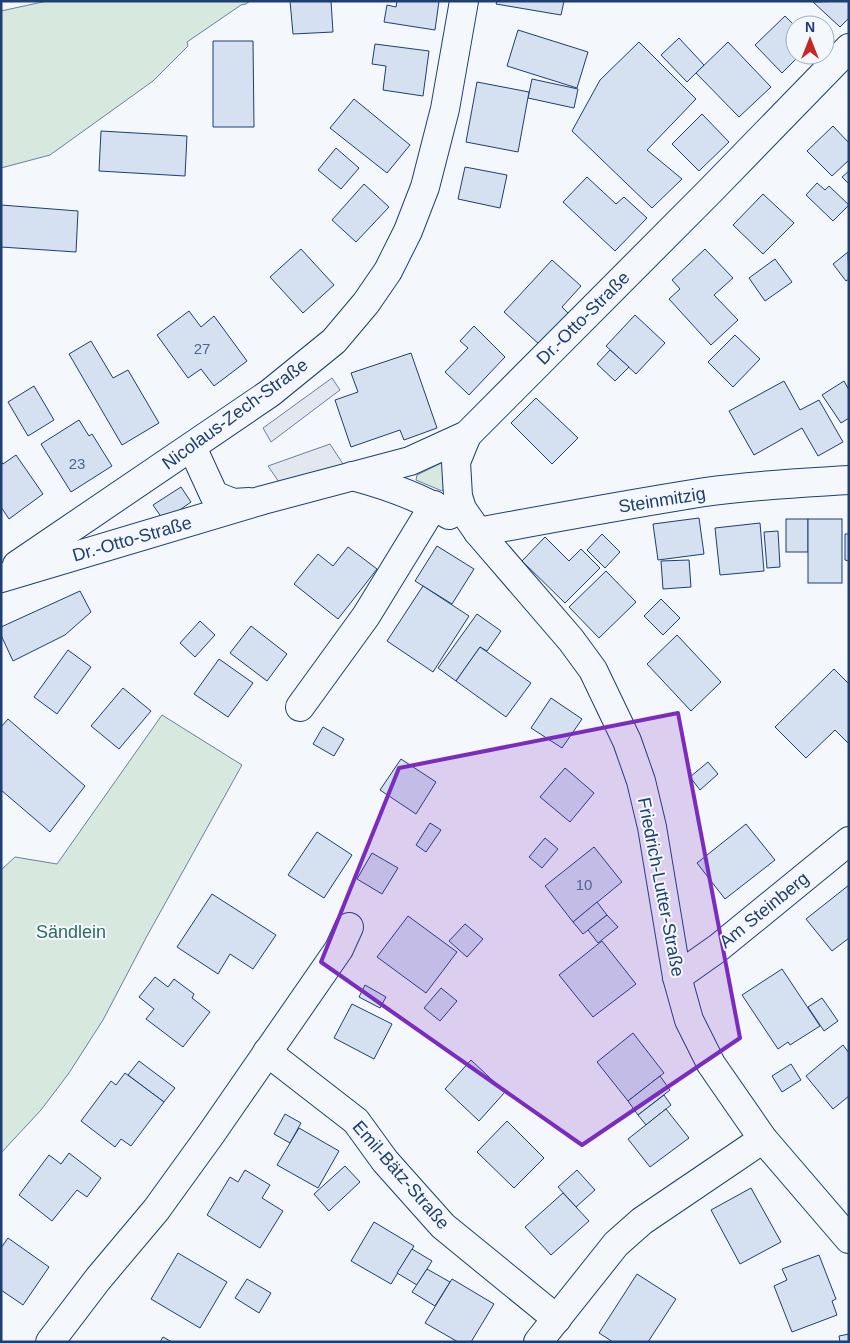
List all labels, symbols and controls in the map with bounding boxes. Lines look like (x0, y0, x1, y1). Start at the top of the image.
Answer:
north arrow (785, 15, 835, 65)
text: N (805, 19, 815, 35)
street label: Dr.-Otto-Straße (532, 267, 634, 369)
house number: 27 (194, 340, 210, 357)
street label: Nicolaus-Zech-Straße (158, 354, 312, 474)
house number: 23 (69, 455, 85, 472)
street label: Steinmitzig (617, 483, 707, 517)
street label: Dr.-Otto-Straße (70, 512, 194, 566)
street label: Friedrich-Lutter-Straße (634, 796, 688, 978)
street label: Am Steinberg (715, 868, 813, 952)
house number: 10 (576, 876, 592, 893)
park label: Sändlein (36, 922, 106, 942)
street label: Emil-Bätz-Straße (349, 1117, 453, 1233)

